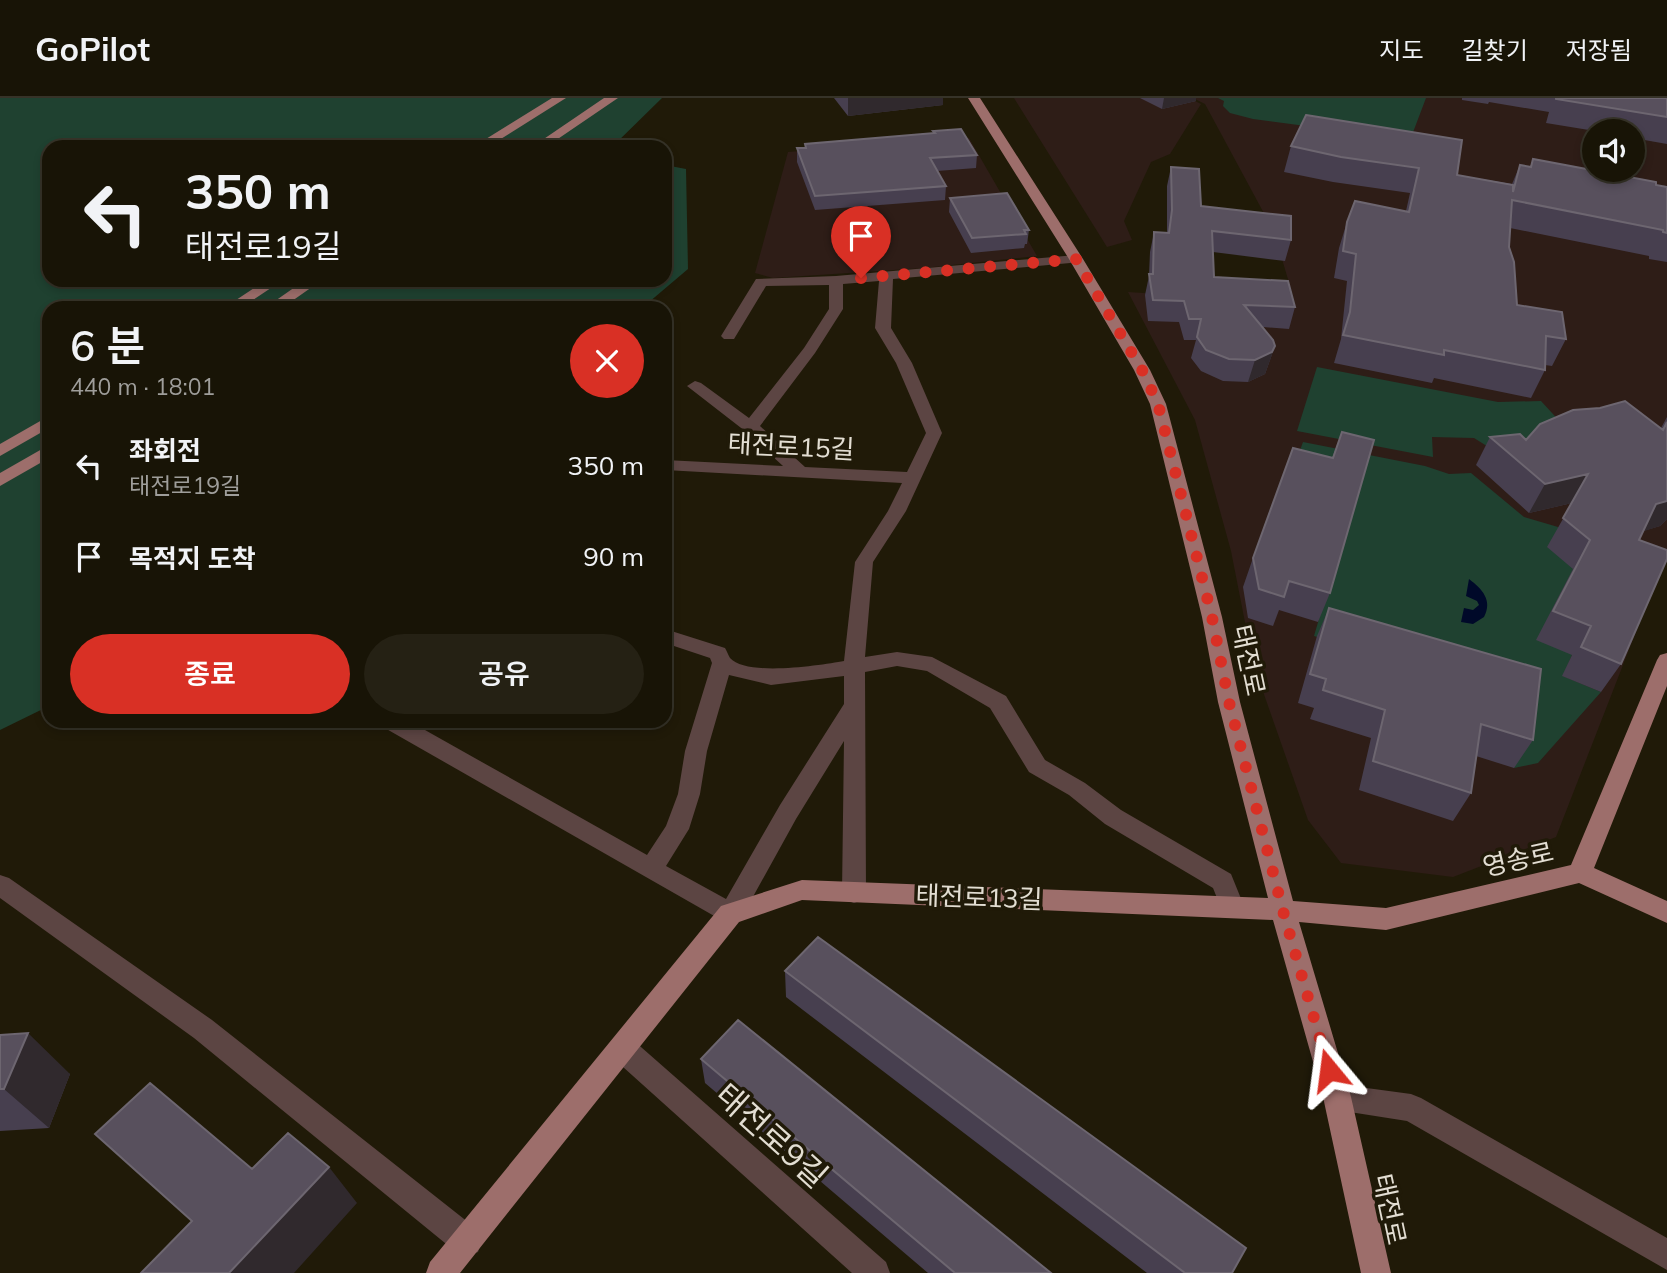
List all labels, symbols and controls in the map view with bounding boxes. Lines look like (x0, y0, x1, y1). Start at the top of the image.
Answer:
text: GoPilot (35, 28, 150, 69)
text: 지도 (1379, 35, 1424, 65)
text: 길찾기 (1462, 35, 1528, 65)
text: 저장됨 (1566, 35, 1632, 65)
map controls (1582, 119, 1645, 182)
button: sound (1582, 119, 1645, 182)
text: 350 m (185, 160, 331, 221)
icon: left (70, 168, 161, 259)
pin (831, 206, 891, 278)
icon: arrive (842, 217, 880, 255)
text: 태전로19길 (185, 226, 341, 266)
text: 6 분 (70, 319, 145, 372)
button: close (570, 324, 644, 398)
text: 440 m · 18:01 (70, 372, 215, 401)
street label: 태전로15길 (727, 426, 855, 466)
text: 좌회전 (129, 434, 201, 467)
icon: left (70, 447, 108, 485)
text: 350 m (568, 449, 644, 482)
text: 태전로19길 (129, 471, 241, 500)
icon: arrive (70, 538, 108, 576)
text: 90 m (583, 540, 644, 573)
text: 목적지 도착 (129, 542, 256, 575)
street label: 태전로 (1225, 621, 1273, 699)
button: 종료 (70, 634, 350, 714)
button: 공유 (364, 634, 644, 714)
street label: 영송로 (1479, 835, 1557, 883)
street label: 태전로13길 (915, 878, 1043, 916)
position arrow (1292, 1033, 1366, 1107)
street label: 태전로9길 (708, 1074, 836, 1196)
street label: 태전로 (1366, 1170, 1414, 1248)

